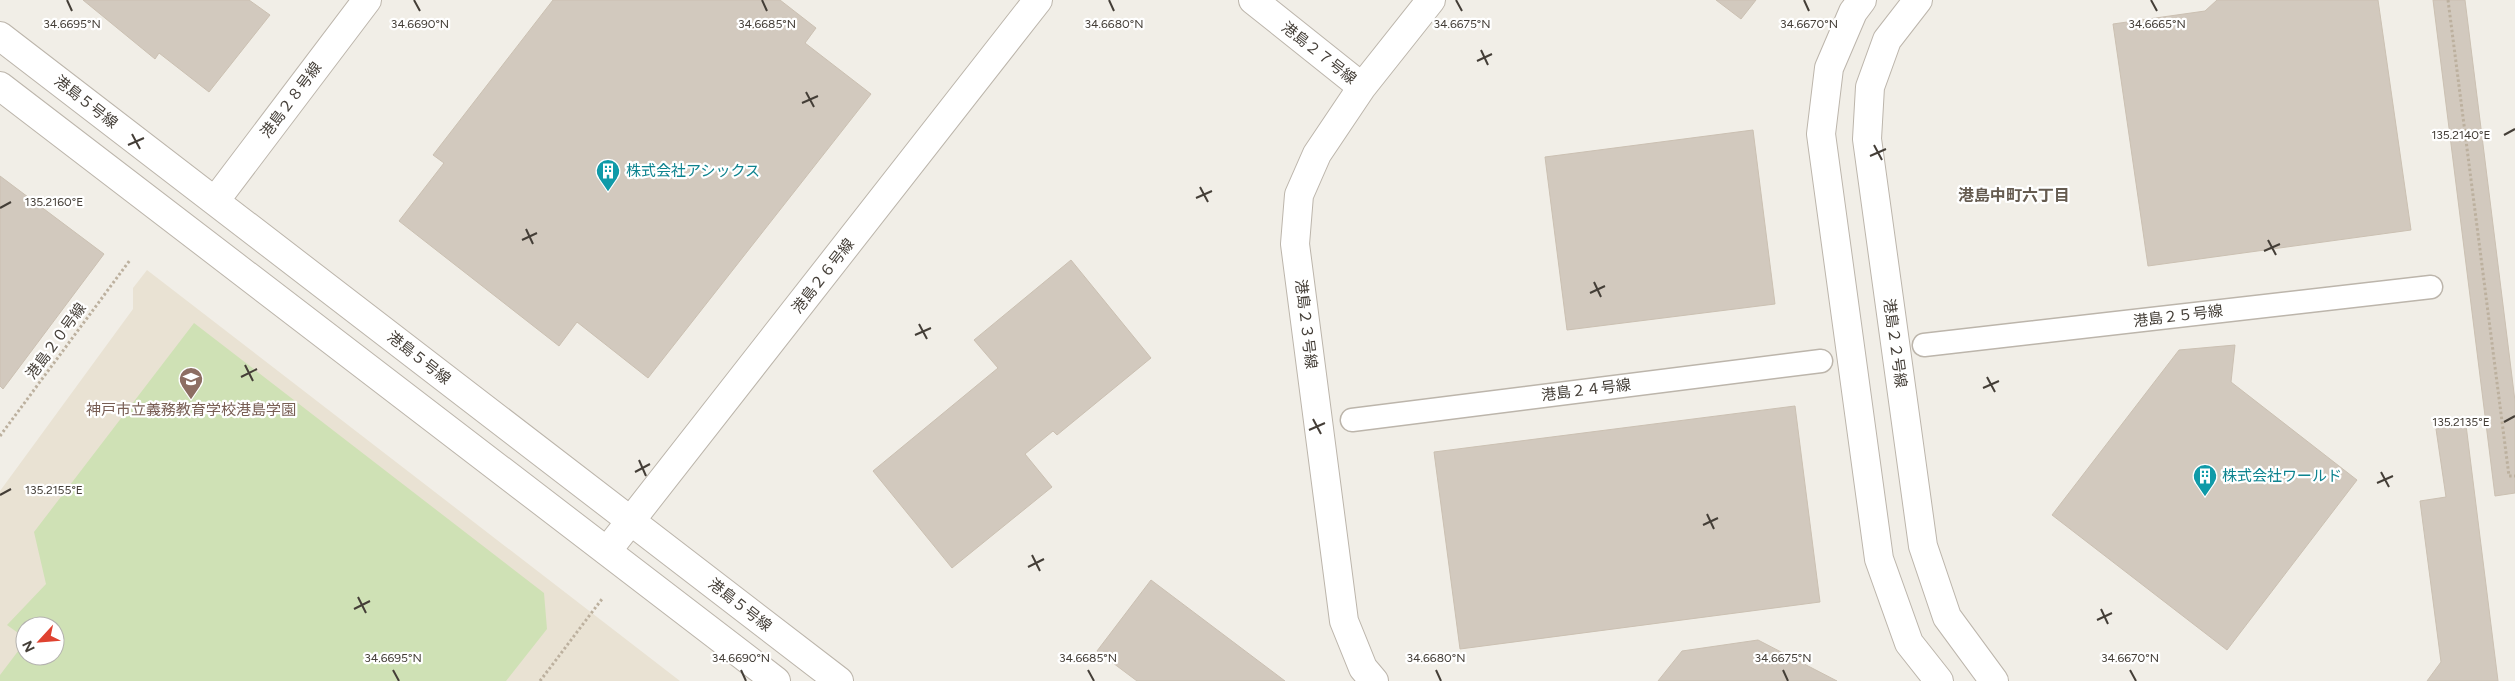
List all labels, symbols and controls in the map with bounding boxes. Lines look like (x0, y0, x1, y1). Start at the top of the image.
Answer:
text: 34.6695°N (43, 17, 101, 31)
text: 34.6690°N (391, 17, 449, 31)
text: 34.6685°N (738, 17, 796, 31)
text: 34.6680°N (1085, 17, 1143, 31)
text: 34.6675°N (1433, 17, 1491, 31)
text: 34.6670°N (1780, 17, 1838, 31)
text: 34.6665°N (2128, 17, 2186, 31)
street label: 港島２７号線 (1278, 18, 1360, 88)
street label: 港島２８号線 (257, 59, 325, 141)
street label: 港島５号線 (51, 72, 121, 132)
text: 135.2140°E (2431, 128, 2491, 142)
building icon: 株式会社アシックス (595, 158, 621, 192)
place label: 株式会社アシックス (626, 162, 760, 180)
district label: 港島中町六丁目 (1958, 186, 2070, 205)
text: 135.2160°E (25, 195, 83, 209)
street label: 港島２６号線 (788, 235, 858, 317)
street label: 港島２３号線 (1292, 278, 1320, 370)
street label: 港島２２号線 (1880, 297, 1910, 389)
street label: 港島２０号線 (22, 299, 90, 383)
street label: 港島２５号線 (2132, 302, 2224, 330)
street label: 港島５号線 (384, 328, 454, 388)
school or university icon: 神戸市立義務教育学校港島学園 (178, 366, 204, 400)
street label: 港島２４号線 (1540, 376, 1632, 404)
place label: 神戸市立義務教育学校港島学園 (86, 401, 296, 419)
text: 135.2135°E (2432, 415, 2490, 429)
building icon: 株式会社ワールド (2192, 463, 2218, 497)
place label: 株式会社ワールド (2222, 467, 2342, 485)
text: 135.2155°E (25, 483, 83, 497)
street label: 港島５号線 (705, 575, 775, 635)
north arrow (15, 616, 65, 666)
text: N (19, 638, 39, 655)
text: 34.6695°N (364, 651, 422, 665)
text: 34.6690°N (712, 651, 770, 665)
text: 34.6685°N (1059, 651, 1117, 665)
text: 34.6680°N (1407, 651, 1465, 665)
text: 34.6675°N (1754, 651, 1812, 665)
text: 34.6670°N (2101, 651, 2159, 665)

